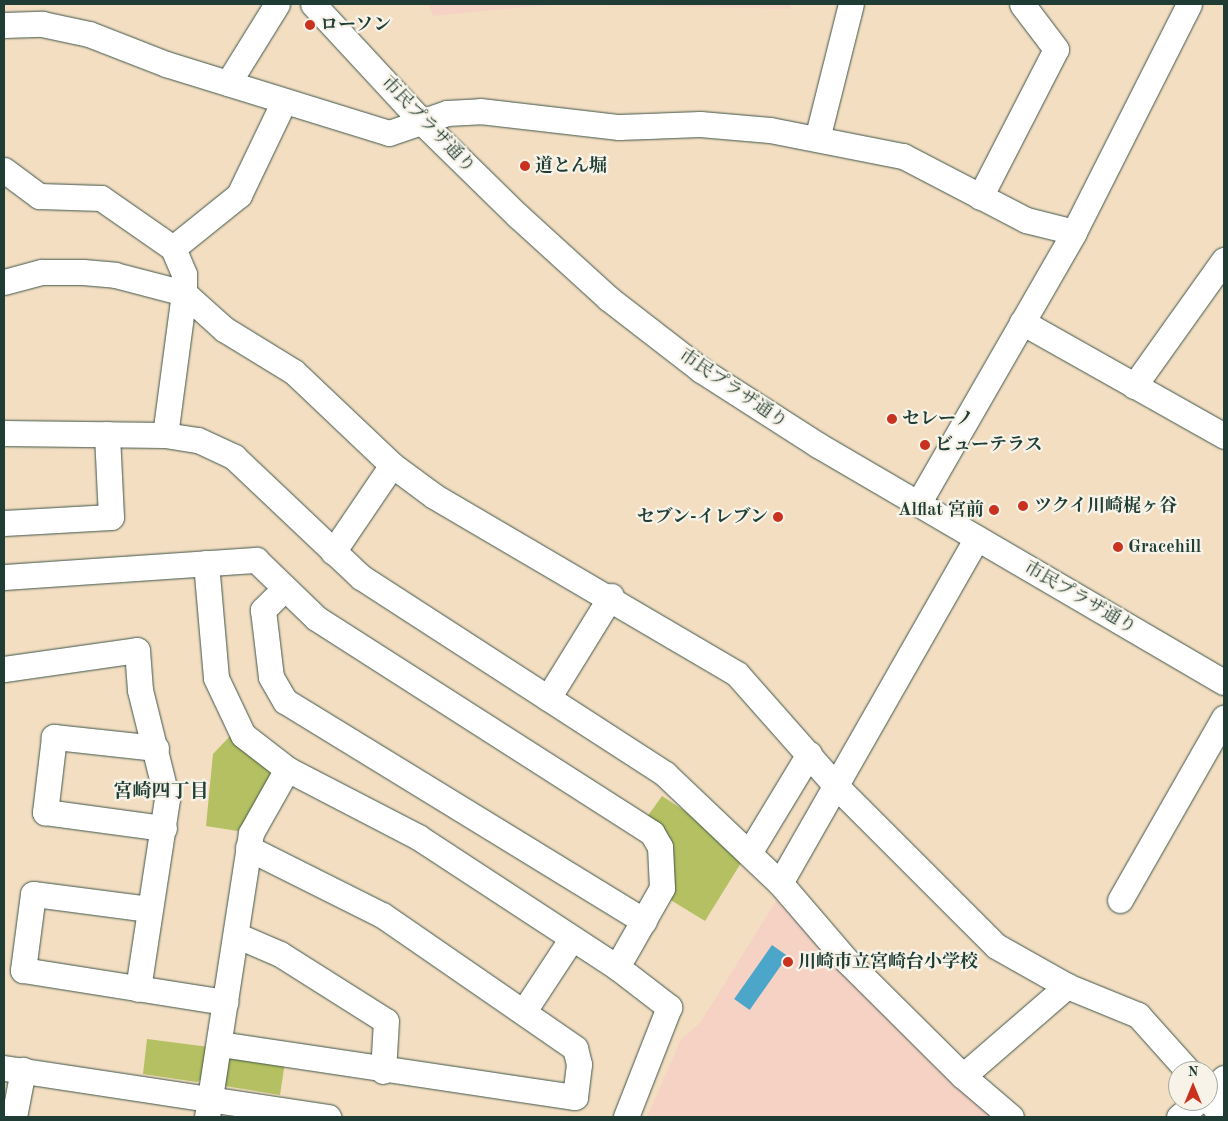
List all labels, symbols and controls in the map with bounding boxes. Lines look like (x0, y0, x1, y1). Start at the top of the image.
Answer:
place label: ローソン (320, 14, 392, 36)
marker: ローソン (304, 19, 316, 31)
street label: 市民プラザ通り (376, 72, 480, 178)
place label: 道とん堀 (535, 155, 607, 177)
marker: 道とん堀 (519, 160, 531, 172)
street label: 市民プラザ通り (675, 345, 791, 433)
place label: セレーノ (902, 408, 974, 430)
marker: セレーノ (886, 413, 898, 425)
place label: ビューテラス (935, 434, 1043, 456)
marker: ビューテラス (919, 439, 931, 451)
place label: ツクイ川崎梶ヶ谷 (1034, 495, 1178, 517)
place label: Alflat 宮前 (898, 499, 984, 521)
marker: ツクイ川崎梶ヶ谷 (1016, 499, 1030, 513)
marker: Alflat 宮前 (988, 504, 1000, 516)
place label: セブン-イレブン (635, 506, 768, 528)
marker: セブン-イレブン (772, 511, 784, 523)
place label: Gracehill (1128, 536, 1201, 558)
marker: Gracehill (1112, 541, 1124, 553)
street label: 市民プラザ通り (1020, 557, 1140, 639)
district label: 宮崎四丁目 (114, 782, 208, 804)
place label: 川崎市立宮崎台小学校 (798, 951, 978, 973)
marker: 川崎市立宮崎台小学校 (782, 956, 794, 968)
north arrow (1168, 1061, 1218, 1111)
text: N (1188, 1065, 1198, 1079)

